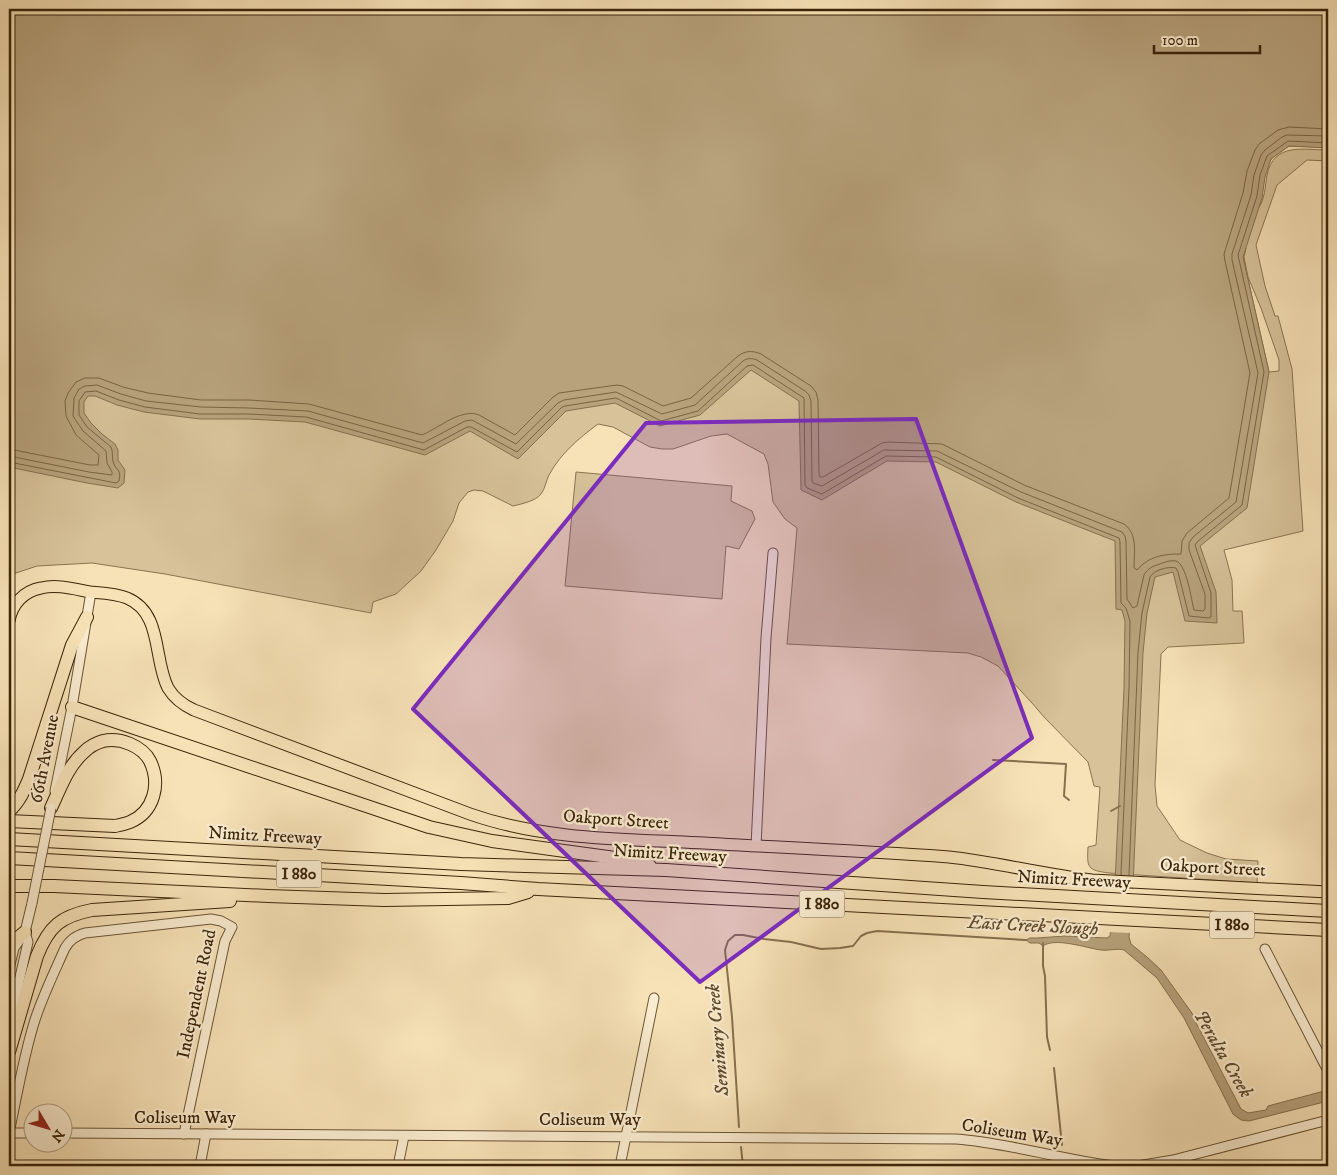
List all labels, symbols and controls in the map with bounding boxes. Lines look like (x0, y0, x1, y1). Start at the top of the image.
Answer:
scale bar (1154, 22, 1261, 54)
text: 100 m (1162, 31, 1198, 50)
street label: 66th Avenue (26, 713, 64, 805)
street label: Oakport Street (562, 805, 670, 835)
street label: Nimitz Freeway (208, 822, 323, 850)
street label: Nimitz Freeway (613, 840, 728, 868)
street label: Oakport Street (1160, 854, 1267, 882)
road number: I 880 (276, 861, 322, 888)
street label: Nimitz Freeway (1017, 866, 1132, 894)
road number: I 880 (800, 891, 844, 918)
water label: East Creek Slough (966, 911, 1099, 941)
road number: I 880 (1210, 912, 1254, 938)
street label: Independent Road (173, 927, 221, 1061)
water label: Seminary Creek (702, 983, 734, 1098)
water label: Peralta Creek (1189, 1006, 1257, 1102)
north arrow (22, 1102, 72, 1152)
street label: Coliseum Way (134, 1107, 236, 1129)
street label: Coliseum Way (539, 1109, 641, 1131)
street label: Coliseum Way (960, 1114, 1064, 1152)
text: N (47, 1125, 68, 1146)

